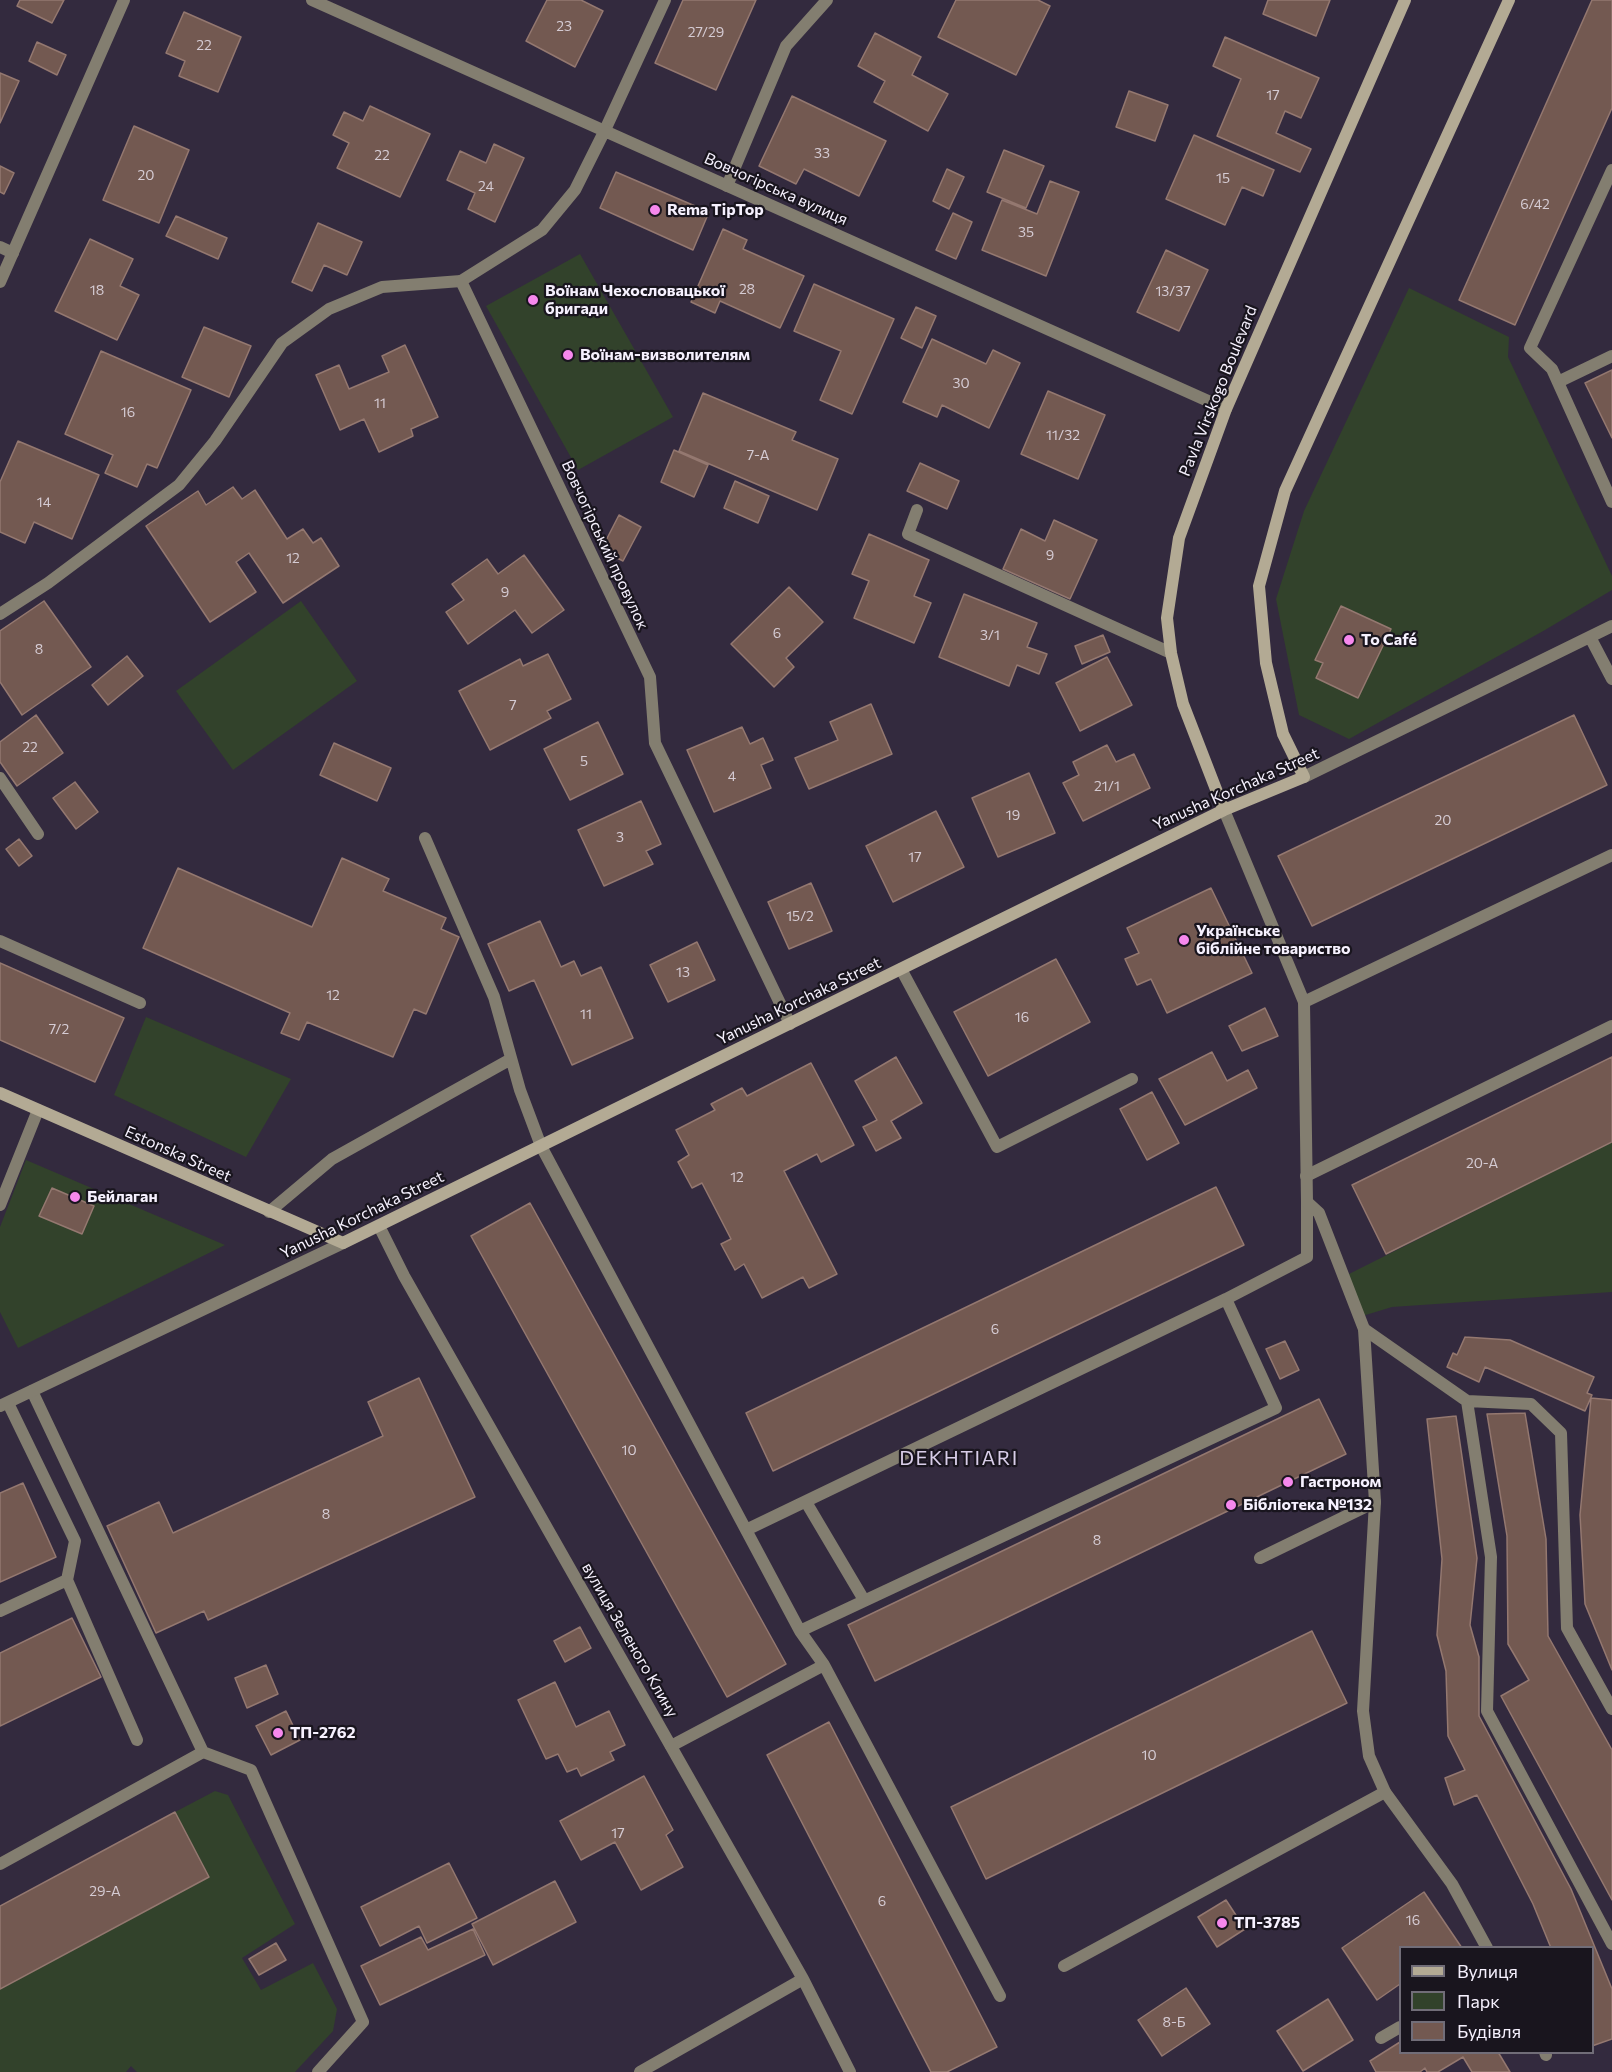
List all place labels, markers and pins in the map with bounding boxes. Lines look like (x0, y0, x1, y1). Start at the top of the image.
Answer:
place label: Rema TipTop (667, 200, 764, 220)
marker: Rema TipTop (648, 203, 662, 217)
place label: Воїнам Чехословацької бригади (545, 281, 725, 319)
marker: Воїнам Чехословацької бригади (526, 293, 540, 307)
place label: Воїнам-визволителям (580, 345, 750, 365)
marker: Воїнам-визволителям (561, 348, 575, 362)
place label: To Café (1361, 630, 1417, 650)
marker: To Café (1342, 633, 1356, 647)
place label: Українське біблійне товариство (1196, 921, 1351, 959)
marker: Українське біблійне товариство (1177, 933, 1191, 947)
place label: Бейлаган (87, 1187, 158, 1207)
marker: Бейлаган (68, 1190, 82, 1204)
place label: Гастроном (1300, 1472, 1381, 1492)
marker: Гастроном (1281, 1475, 1295, 1489)
place label: Бібліотека №132 (1243, 1495, 1372, 1515)
marker: Бібліотека №132 (1224, 1498, 1238, 1512)
place label: ТП-2762 (290, 1723, 356, 1743)
marker: ТП-2762 (271, 1726, 285, 1740)
place label: ТП-3785 (1234, 1913, 1300, 1933)
marker: ТП-3785 (1215, 1916, 1229, 1930)

